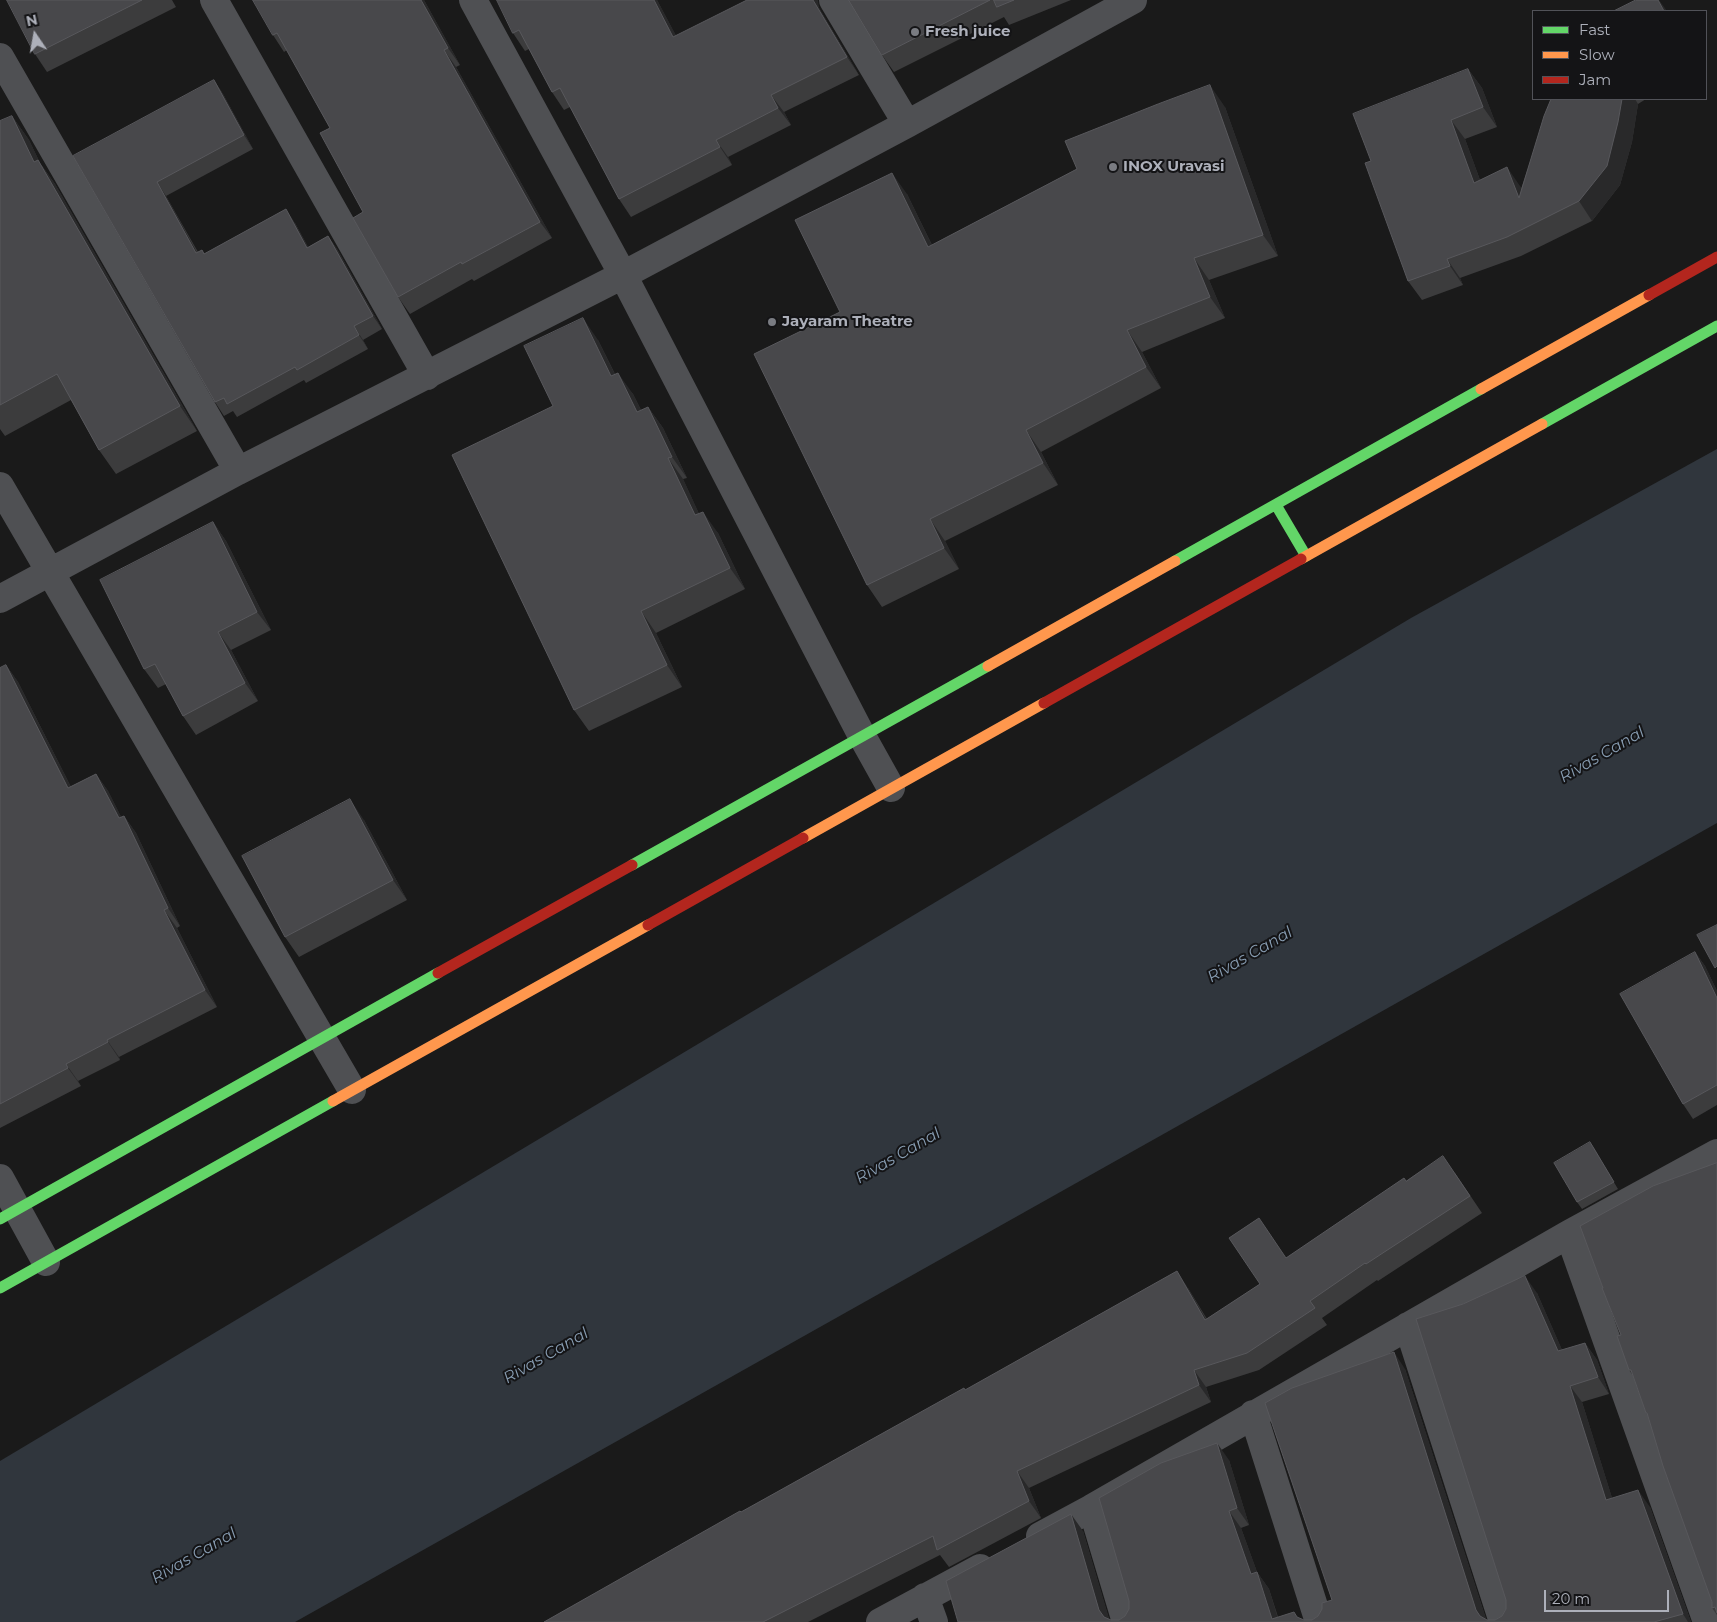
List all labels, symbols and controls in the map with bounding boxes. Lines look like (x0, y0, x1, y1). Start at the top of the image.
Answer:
north arrow (10, 10, 60, 60)
text: N (24, 10, 39, 30)
legend (1532, 10, 1707, 100)
text: Fast (1579, 20, 1610, 39)
place label: Fresh juice (925, 23, 1010, 41)
marker: Fresh juice (909, 26, 921, 38)
text: Slow (1579, 45, 1615, 64)
text: Jam (1579, 70, 1611, 89)
place label: INOX Uravasi (1123, 158, 1224, 176)
marker: INOX Uravasi (1107, 161, 1119, 173)
place label: Jayaram Theatre (782, 313, 913, 331)
marker: Jayaram Theatre (766, 316, 778, 328)
water label: Rivas Canal (1556, 723, 1648, 787)
water label: Rivas Canal (1204, 923, 1296, 987)
water label: Rivas Canal (852, 1124, 944, 1188)
water label: Rivas Canal (500, 1324, 592, 1388)
water label: Rivas Canal (148, 1524, 240, 1588)
scale bar (1547, 1580, 1672, 1612)
text: 20 m (1552, 1589, 1590, 1608)

